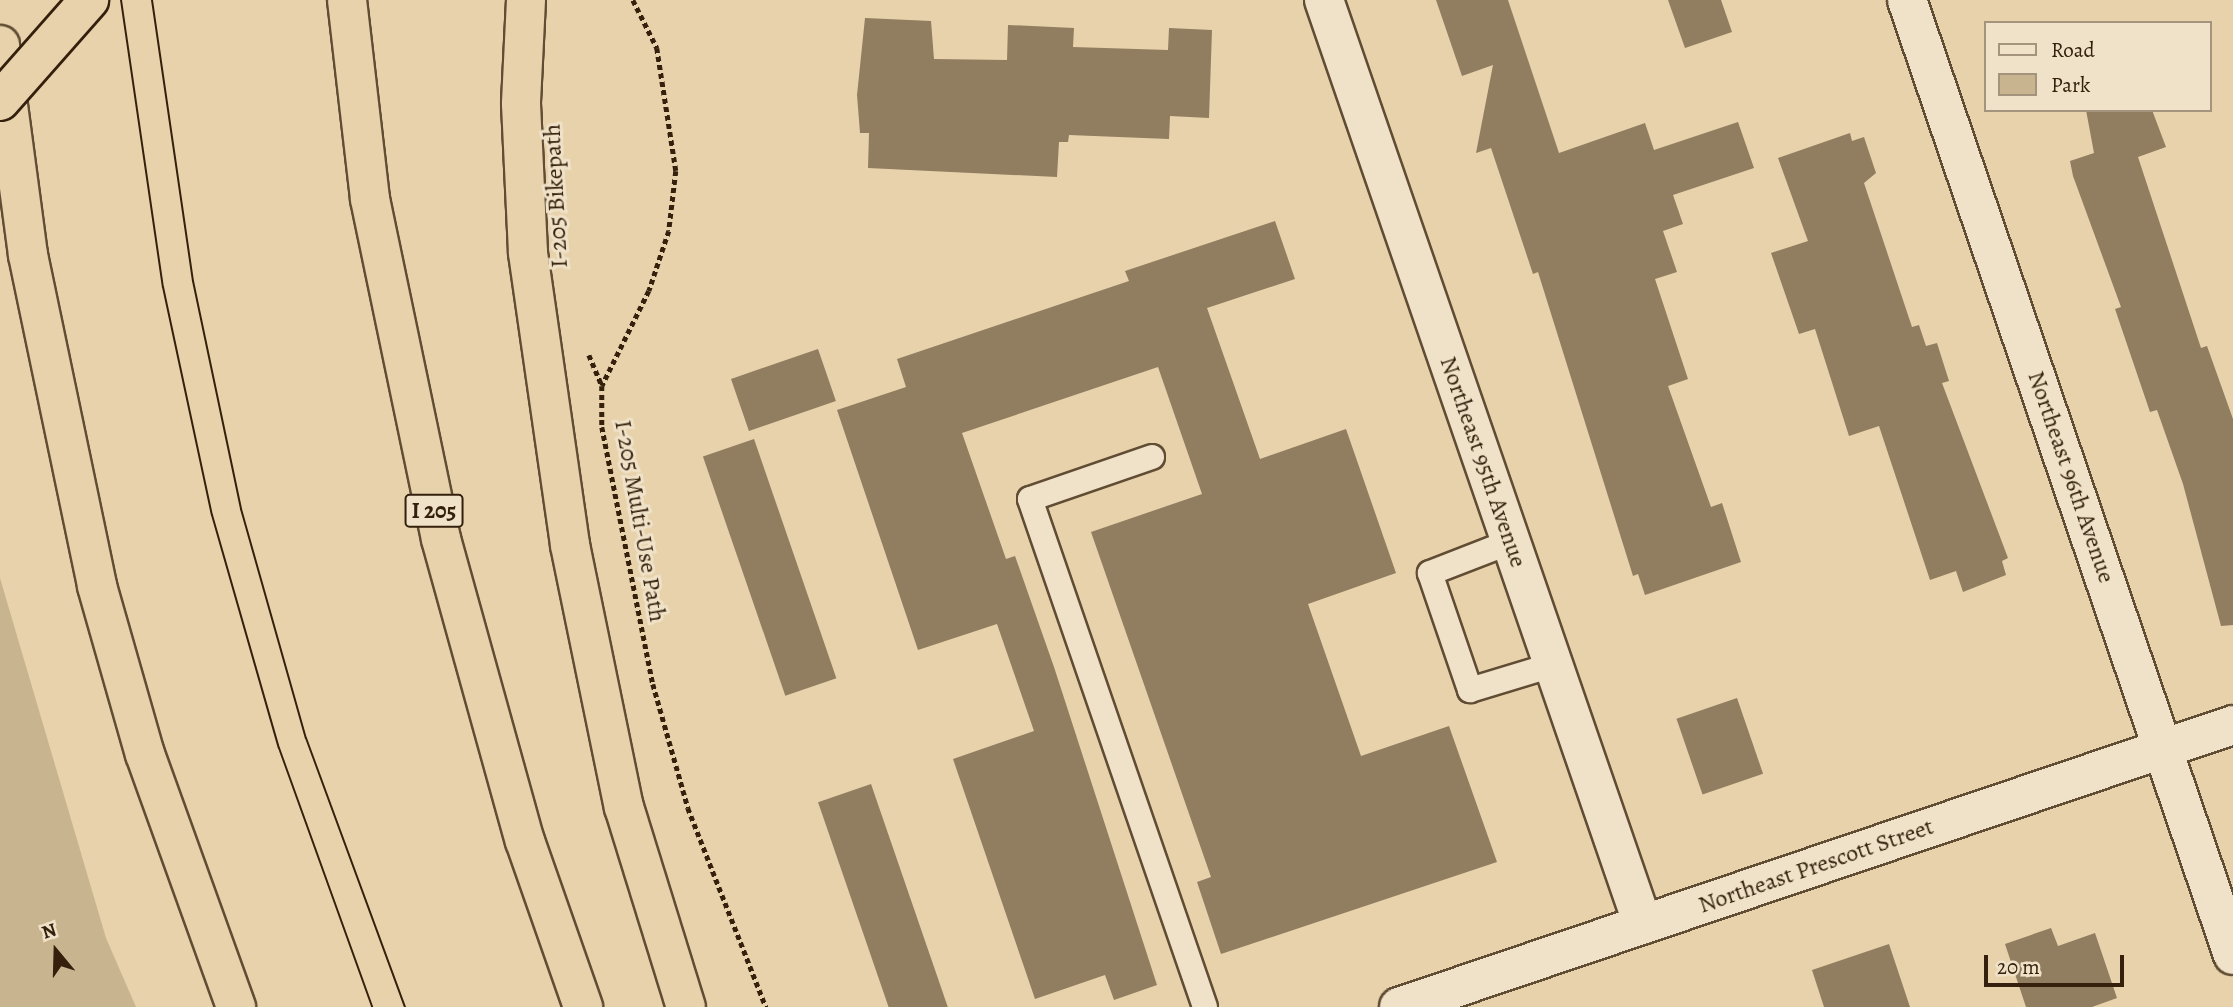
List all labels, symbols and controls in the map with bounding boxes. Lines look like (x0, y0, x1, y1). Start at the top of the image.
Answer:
legend (1984, 21, 2212, 112)
text: Road (2051, 36, 2095, 64)
text: Park (2051, 71, 2090, 99)
street label: I-205 Bikepath (538, 123, 574, 269)
street label: Northeast 95th Avenue (1433, 353, 1533, 571)
street label: Northeast 96th Avenue (2021, 367, 2121, 587)
street label: I-205 Multi-Use Path (608, 418, 672, 624)
road number: I 205 (404, 491, 464, 530)
street label: Northeast Prescott Street (1695, 812, 1937, 920)
north arrow (21, 916, 91, 986)
text: N (38, 917, 60, 946)
scale bar (1988, 940, 2128, 984)
text: 20 m (1997, 953, 2040, 981)

